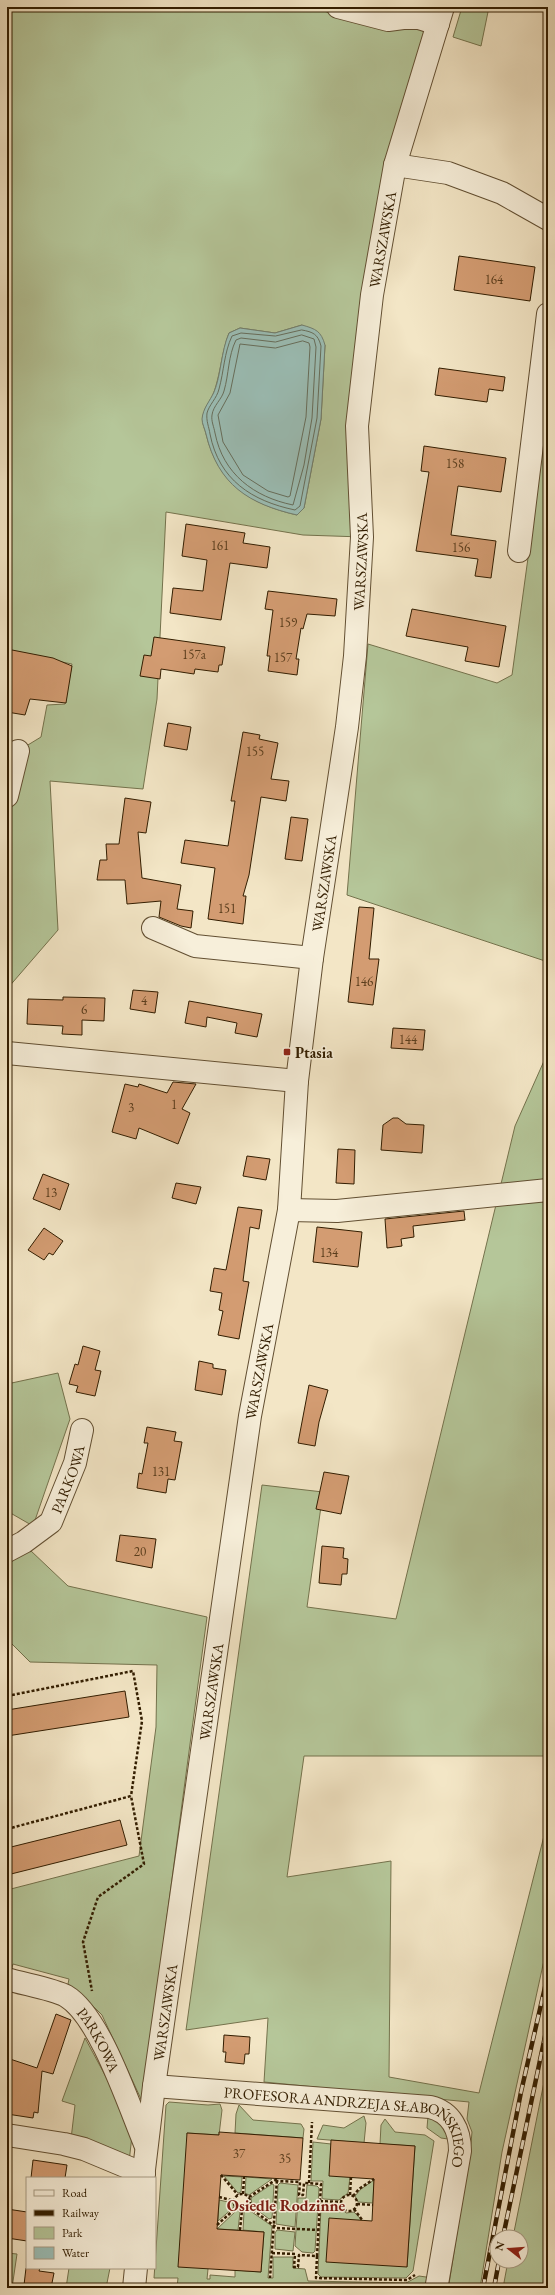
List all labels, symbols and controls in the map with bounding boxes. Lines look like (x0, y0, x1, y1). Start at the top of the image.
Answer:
street label: WARSZAWSKA (364, 189, 400, 289)
house number: 164 (485, 271, 504, 288)
house number: 158 (446, 455, 464, 472)
street label: WARSZAWSKA (348, 512, 372, 611)
house number: 161 (211, 537, 229, 554)
house number: 156 (452, 539, 470, 556)
house number: 159 (279, 614, 298, 631)
house number: 157a (182, 646, 207, 663)
house number: 157 (274, 649, 293, 666)
house number: 155 (246, 743, 264, 760)
street label: WARSZAWSKA (307, 833, 340, 933)
house number: 151 (218, 900, 236, 917)
house number: 146 (355, 973, 373, 990)
house number: 4 (141, 992, 148, 1009)
house number: 6 (81, 1001, 87, 1018)
house number: 144 (399, 1031, 418, 1048)
place label: Ptasia (295, 1043, 333, 1062)
marker: Ptasia (282, 1047, 292, 1057)
house number: 1 (171, 1096, 177, 1113)
house number: 3 (128, 1099, 134, 1116)
house number: 13 (45, 1184, 57, 1201)
house number: 134 (320, 1244, 339, 1261)
street label: WARSZAWSKA (240, 1321, 277, 1421)
street label: PARKOWA (46, 1443, 88, 1516)
house number: 131 (152, 1463, 170, 1480)
house number: 20 (134, 1543, 146, 1560)
street label: WARSZAWSKA (194, 1641, 227, 1742)
street label: WARSZAWSKA (148, 1962, 181, 2062)
street label: PARKOWA (73, 2003, 125, 2075)
street label: PROFESORA ANDRZEJA SŁABOŃSKIEGO (223, 2082, 470, 2169)
house number: 37 (233, 2145, 246, 2162)
house number: 35 (279, 2150, 291, 2167)
legend (26, 2177, 156, 2269)
text: Road (62, 2185, 88, 2201)
district label: Osiedle Rodzinne (227, 2195, 346, 2216)
text: Railway (62, 2205, 100, 2221)
text: Park (62, 2225, 83, 2241)
north arrow (489, 2229, 529, 2269)
text: N (491, 2240, 507, 2252)
text: Water (62, 2245, 89, 2261)

